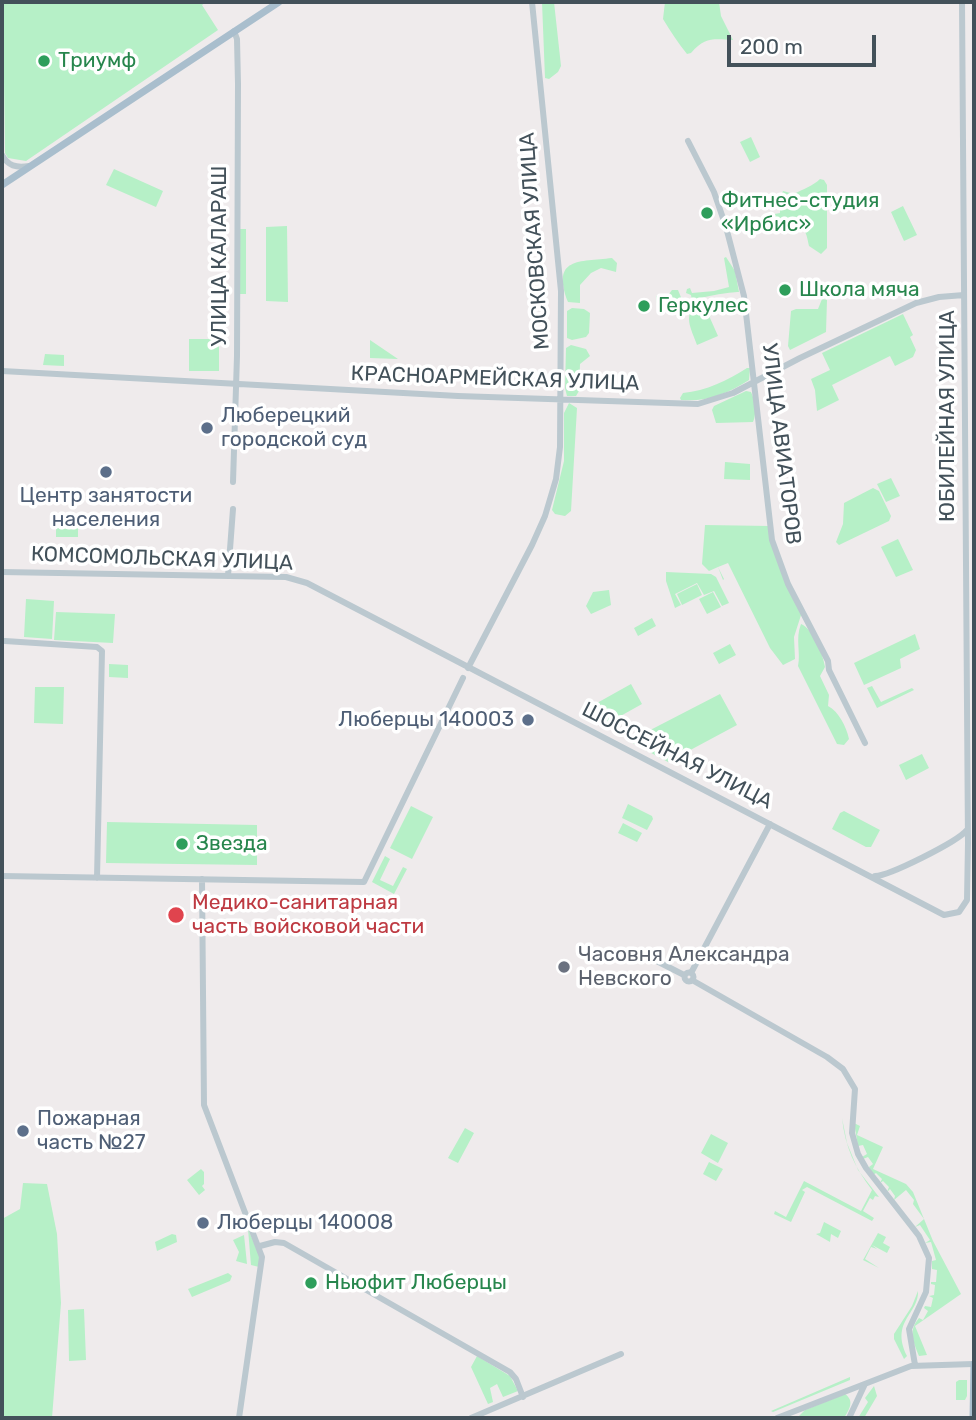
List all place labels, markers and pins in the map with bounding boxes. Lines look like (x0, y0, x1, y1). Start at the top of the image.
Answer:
place label: Триумф (58, 48, 136, 74)
marker: Триумф (36, 53, 52, 69)
place label: Фитнес-студия «Ирбис» (721, 188, 880, 238)
marker: Фитнес-студия «Ирбис» (699, 205, 715, 221)
place label: Школа мяча (799, 277, 920, 303)
marker: Школа мяча (777, 282, 793, 298)
place label: Геркулес (658, 293, 748, 319)
marker: Геркулес (636, 298, 652, 314)
place label: Люберецкий городской суд (221, 403, 367, 453)
marker: Люберецкий городской суд (199, 420, 215, 436)
marker: Центр занятости населения (98, 464, 114, 480)
place label: Центр занятости населения (20, 483, 192, 533)
place label: Люберцы 140003 (338, 707, 514, 733)
marker: Люберцы 140003 (520, 712, 536, 728)
place label: Звезда (196, 831, 268, 857)
marker: Звезда (174, 836, 190, 852)
place label: Медико-санитарная часть войсковой части (192, 890, 424, 940)
marker: Медико-санитарная часть войсковой части (166, 905, 186, 925)
place label: Часовня Александра Невского (578, 942, 790, 992)
marker: Часовня Александра Невского (556, 959, 572, 975)
place label: Пожарная часть №27 (37, 1106, 146, 1156)
marker: Пожарная часть №27 (15, 1123, 31, 1139)
place label: Люберцы 140008 (217, 1210, 393, 1236)
marker: Люберцы 140008 (195, 1215, 211, 1231)
place label: Ньюфит Люберцы (325, 1270, 507, 1296)
marker: Ньюфит Люберцы (303, 1275, 319, 1291)

